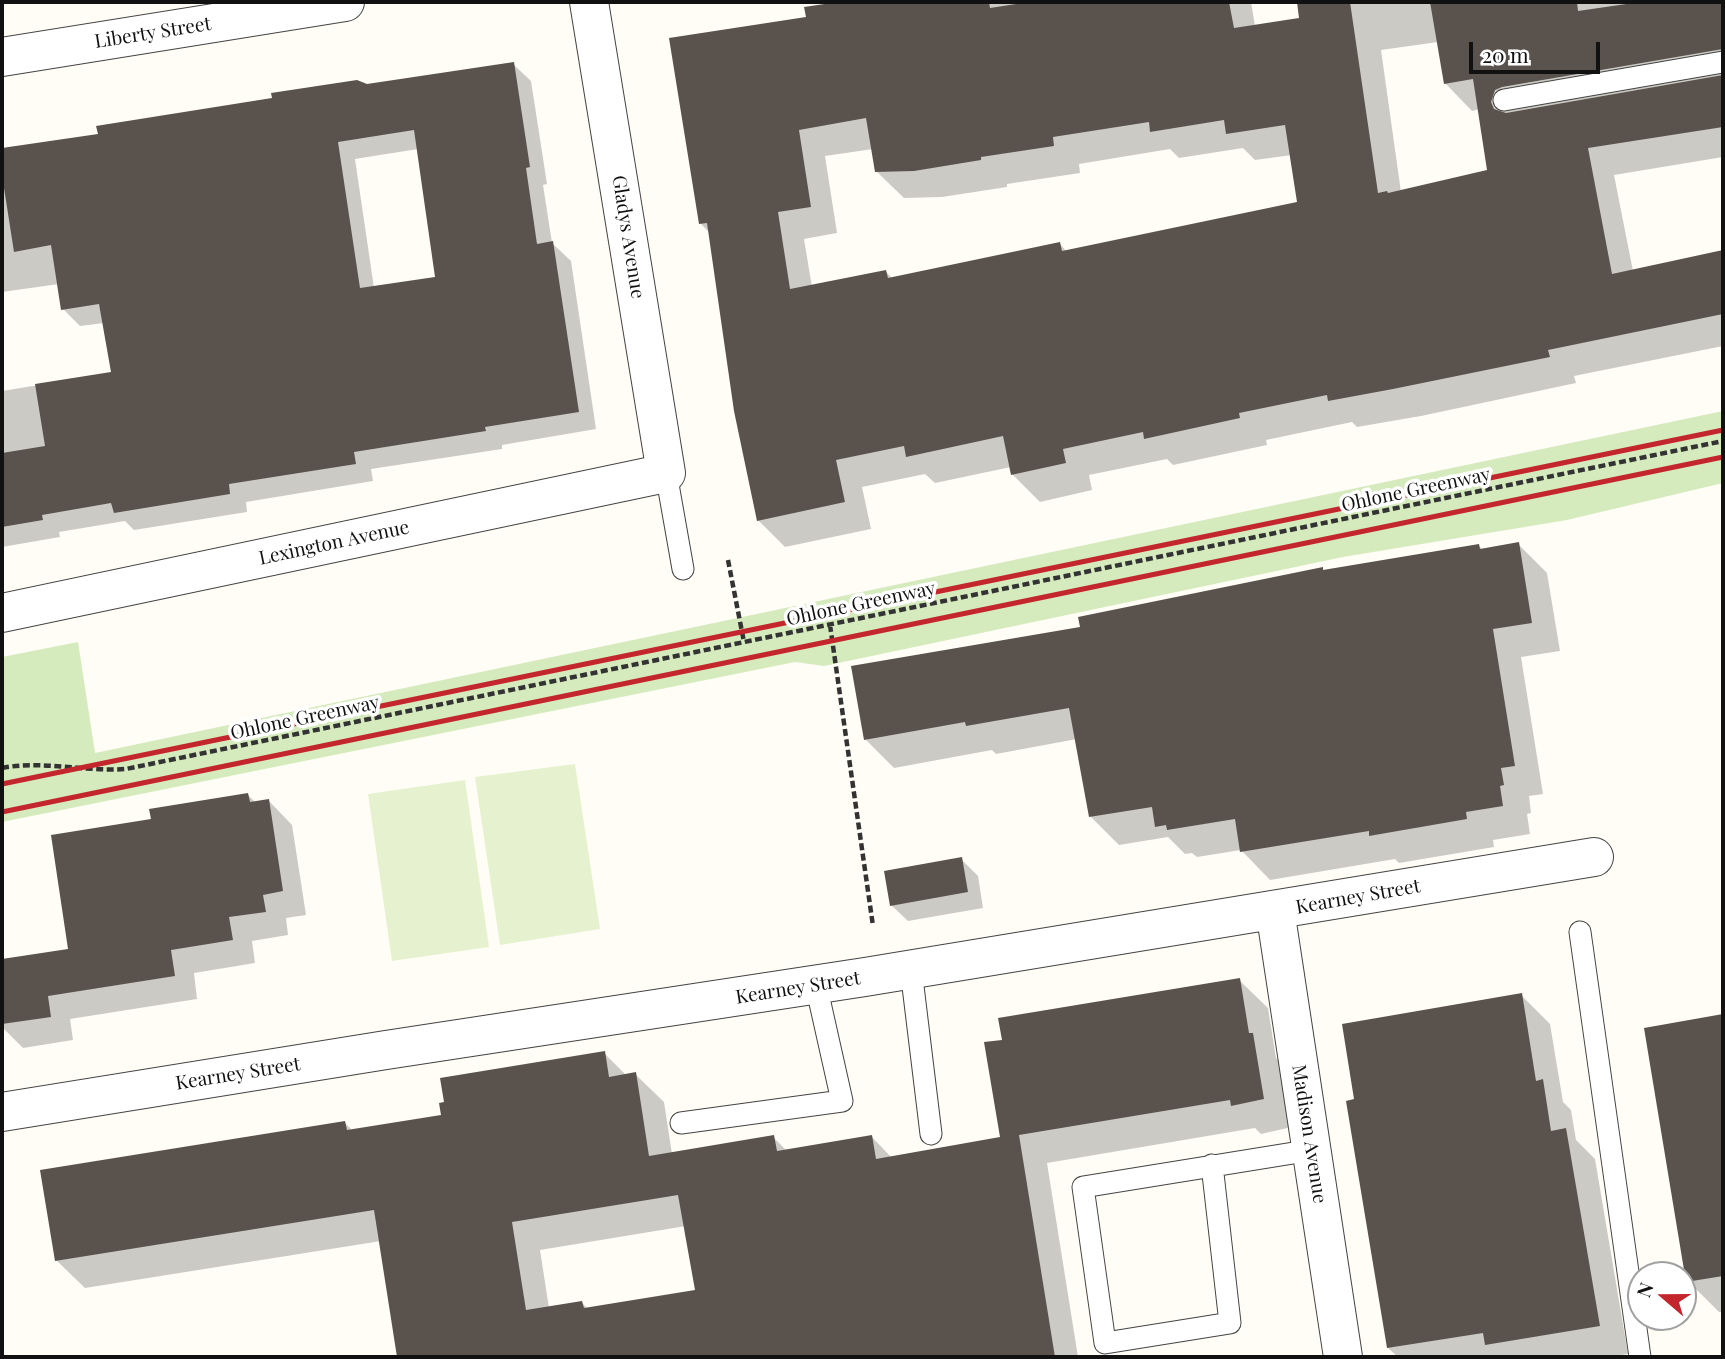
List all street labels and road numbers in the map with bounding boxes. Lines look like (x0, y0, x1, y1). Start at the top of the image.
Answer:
street label: Liberty Street (93, 13, 213, 53)
street label: Gladys Avenue (607, 174, 649, 300)
street label: Ohlone Greenway (1339, 463, 1493, 517)
street label: Lexington Avenue (257, 516, 411, 570)
street label: Ohlone Greenway (784, 577, 938, 631)
street label: Ohlone Greenway (228, 691, 382, 745)
street label: Kearney Street (1294, 875, 1422, 919)
street label: Kearney Street (734, 967, 862, 1009)
street label: Kearney Street (174, 1053, 302, 1095)
street label: Madison Avenue (1287, 1063, 1331, 1205)

